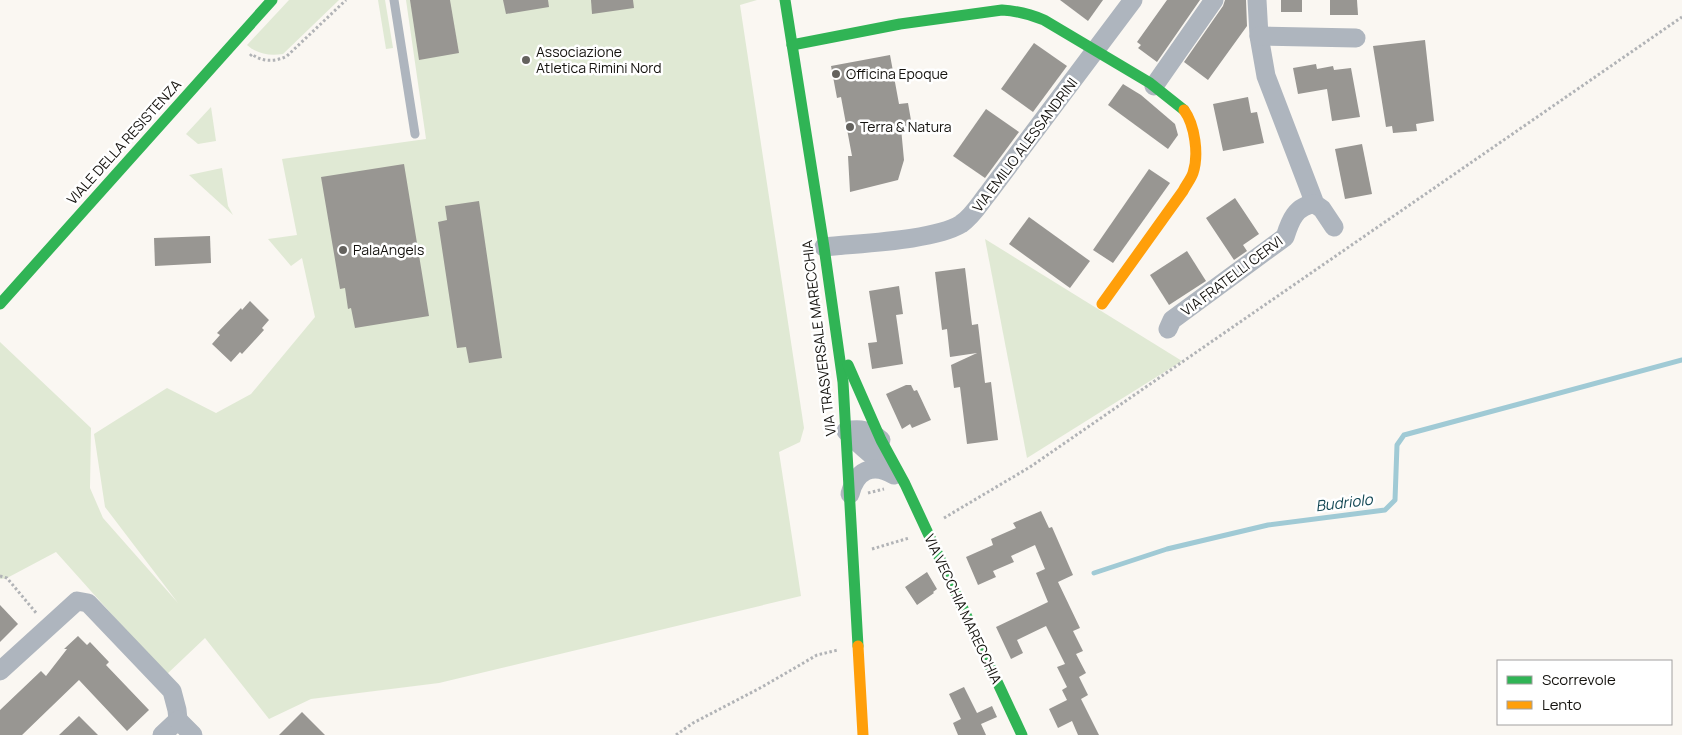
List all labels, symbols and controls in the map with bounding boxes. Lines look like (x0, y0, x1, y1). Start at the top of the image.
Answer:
place label: Associazione Atletica Rimini Nord (536, 42, 662, 77)
marker: Associazione Atletica Rimini Nord (520, 54, 532, 66)
place label: Officina Epoque (846, 64, 948, 83)
marker: Officina Epoque (830, 68, 842, 80)
street label: VIA EMILIO ALESSANDRINI (968, 74, 1081, 216)
street label: VIALE DELLA RESISTENZA (62, 75, 185, 208)
place label: Terra & Natura (860, 117, 952, 136)
marker: Terra & Natura (844, 121, 856, 133)
street label: VIA FRATELLI CERVI (1177, 231, 1286, 320)
street label: VIA TRASVERSALE MARECCHIA (797, 239, 840, 437)
place label: PalaAngels (353, 240, 424, 259)
marker: PalaAngels (337, 244, 349, 256)
water label: Budriolo (1314, 488, 1375, 516)
street label: VIA VECCHIA MARECCHIA (920, 531, 1007, 687)
legend (1497, 660, 1672, 725)
text: Scorrevole (1542, 669, 1616, 690)
text: Lento (1542, 694, 1582, 715)

